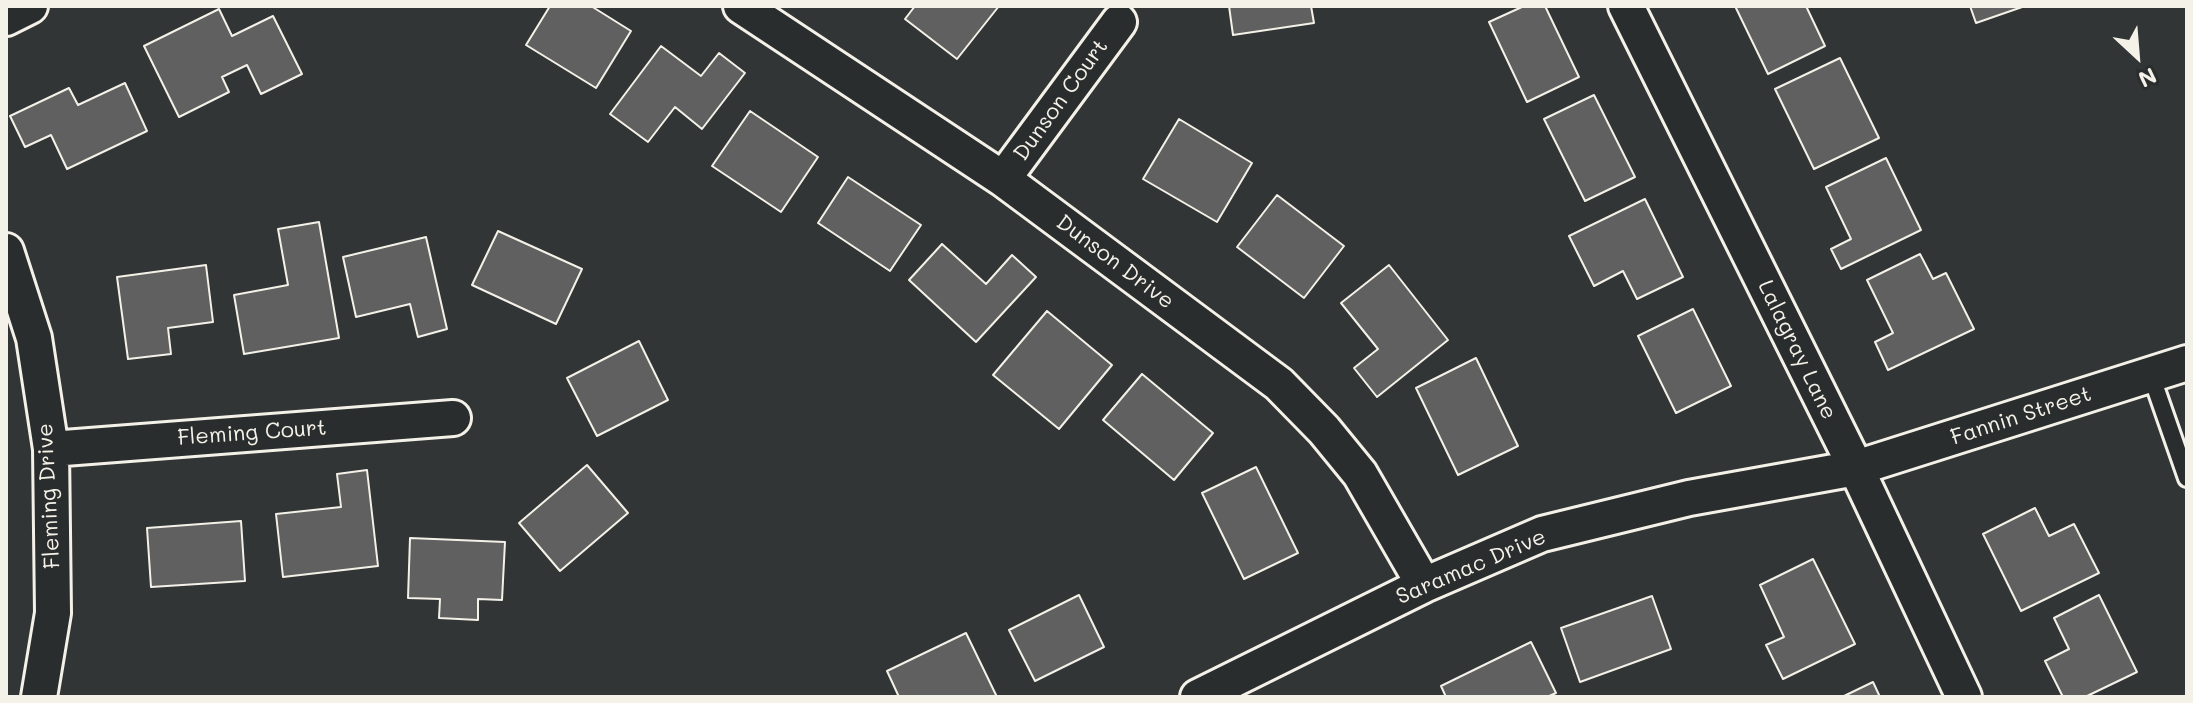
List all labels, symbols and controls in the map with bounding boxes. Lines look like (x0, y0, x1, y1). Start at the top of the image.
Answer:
north arrow (2097, 16, 2177, 96)
street label: Dunson Court (1008, 34, 1114, 166)
text: N (2134, 61, 2162, 95)
street label: Dunson Drive (1051, 209, 1179, 315)
street label: Lalagray Lane (1752, 276, 1842, 424)
street label: Fannin Street (1947, 381, 2095, 451)
street label: Fleming Court (177, 415, 327, 451)
street label: Fleming Drive (32, 422, 66, 570)
street label: Saramac Drive (1392, 524, 1550, 610)

